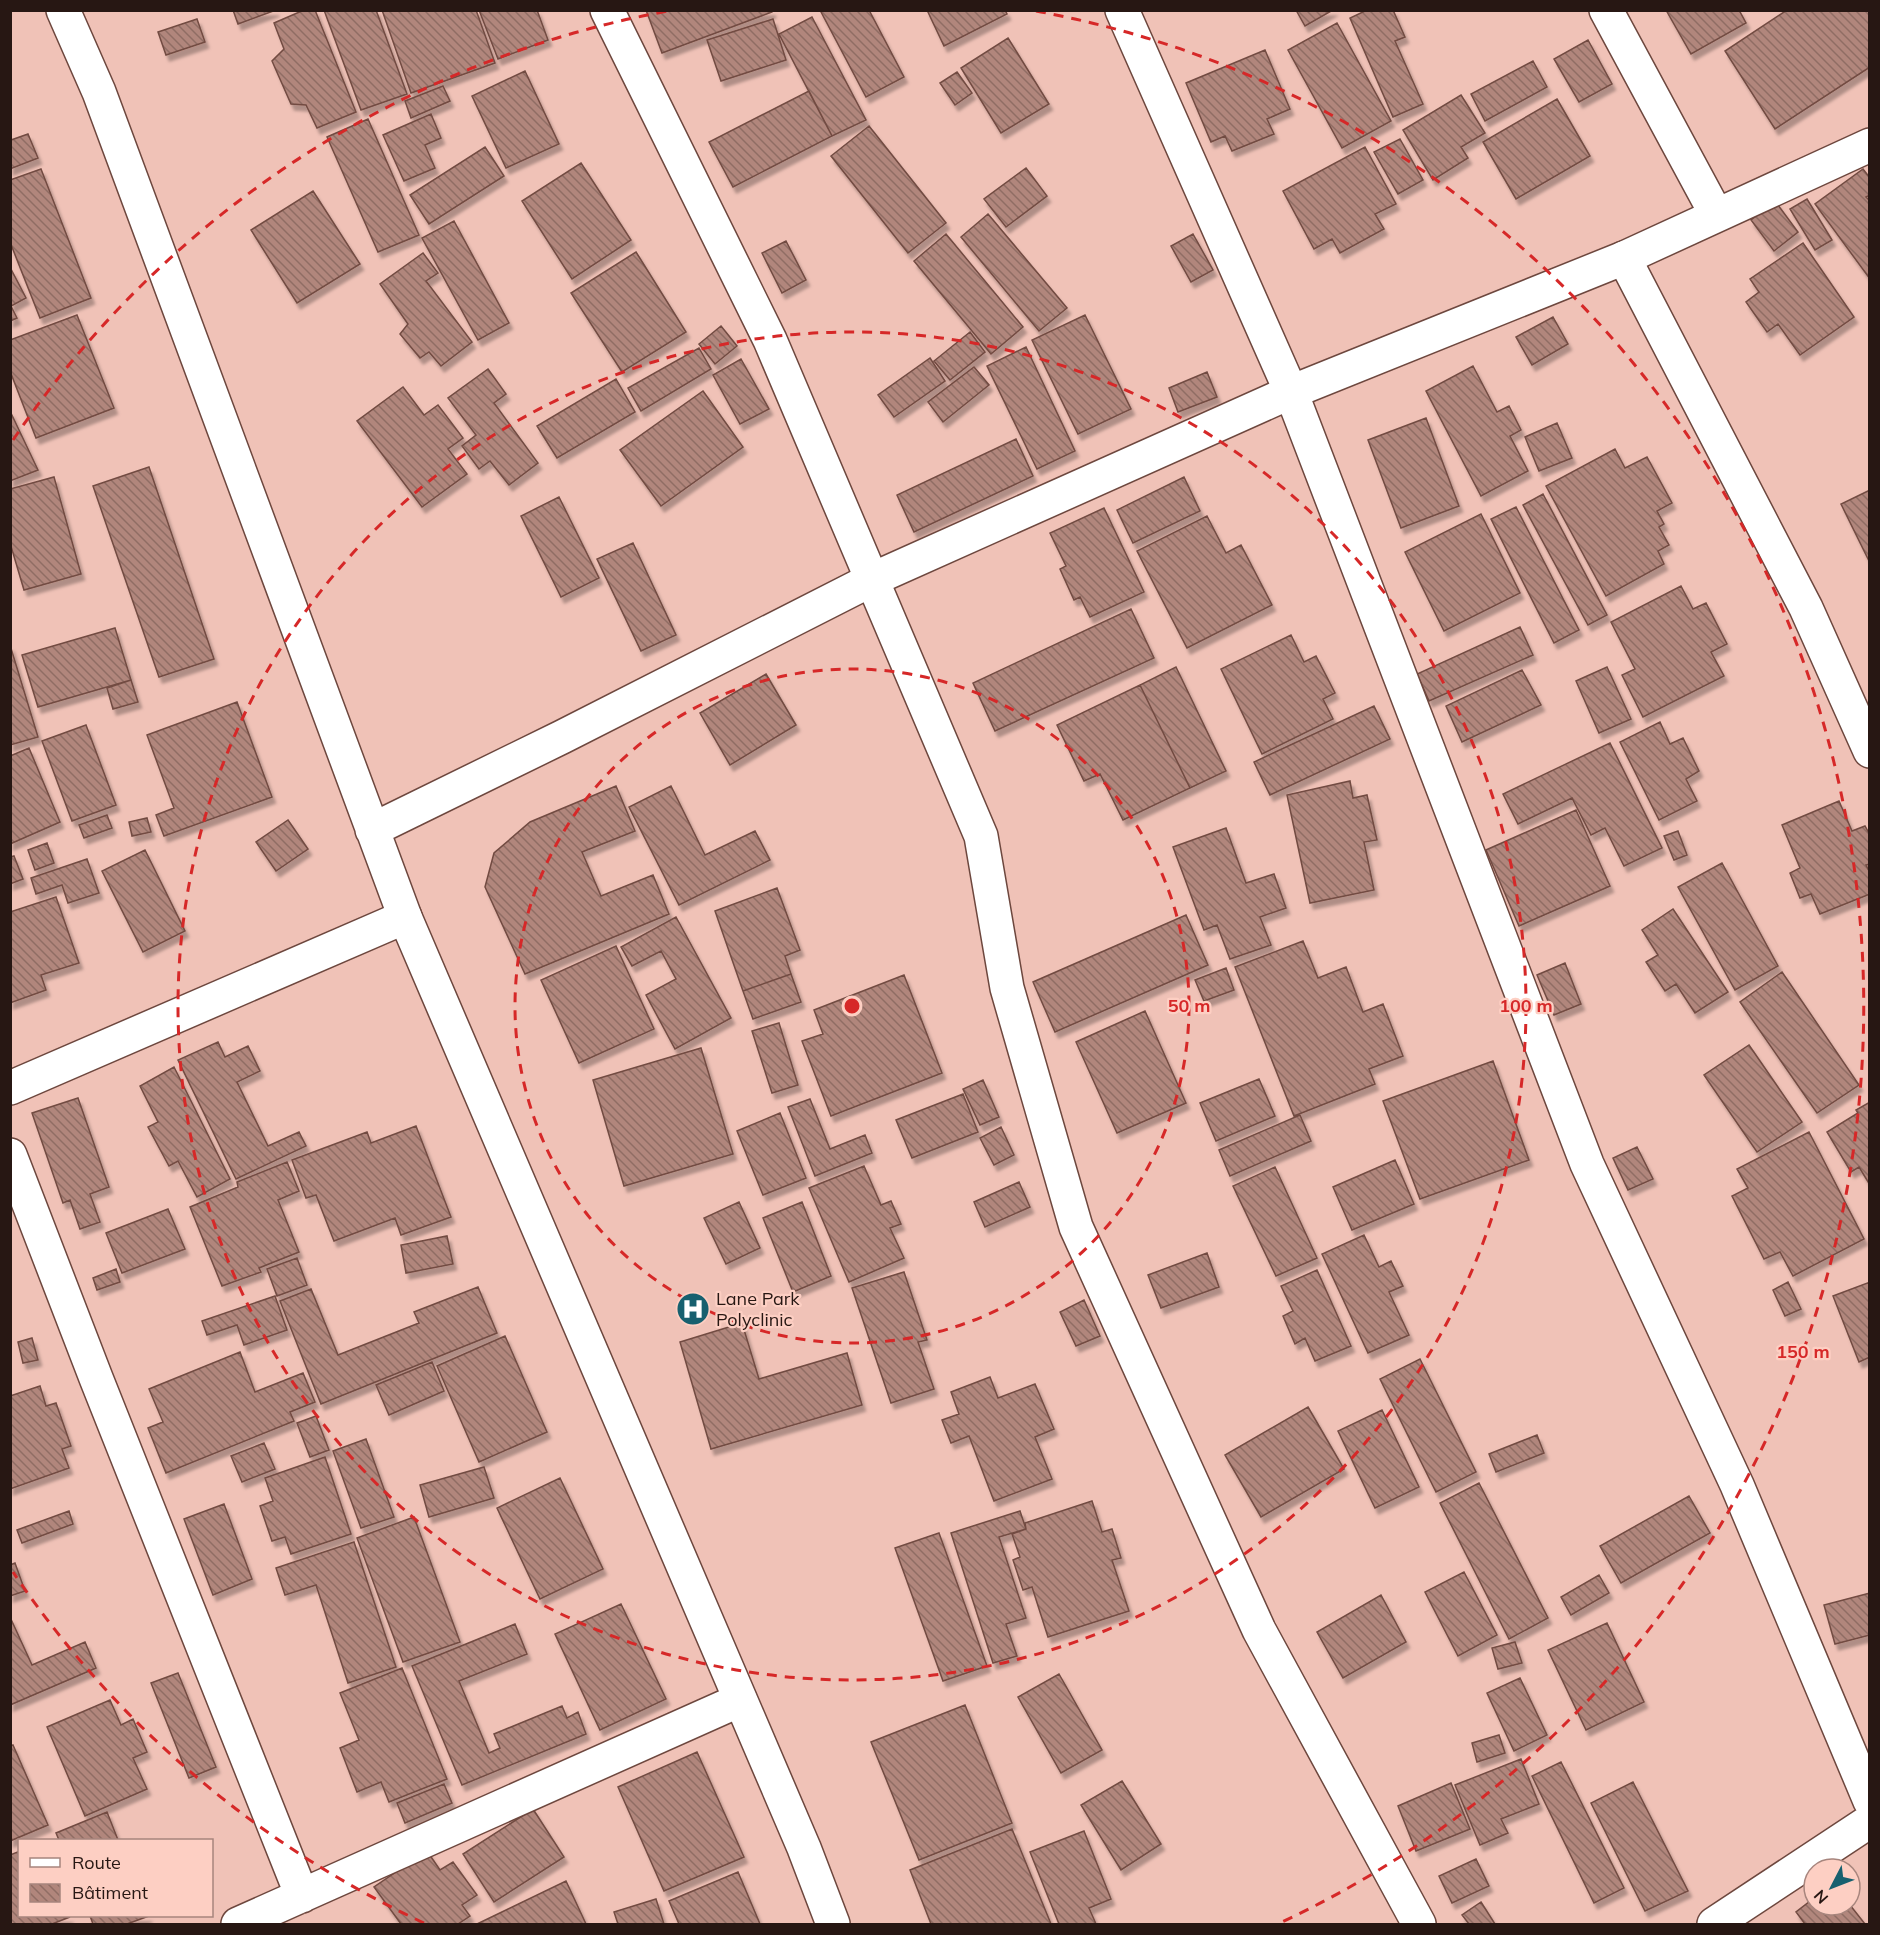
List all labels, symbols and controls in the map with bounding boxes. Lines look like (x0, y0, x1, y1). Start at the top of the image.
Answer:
text: 50 m (1168, 994, 1210, 1017)
text: 100 m (1499, 994, 1553, 1017)
centre of rings (842, 996, 862, 1016)
place label: Lane Park Polyclinic (716, 1287, 800, 1331)
hospital icon: Lane Park Polyclinic (675, 1291, 711, 1327)
text: 150 m (1776, 1340, 1830, 1363)
legend (18, 1839, 213, 1917)
text: Route (72, 1851, 121, 1874)
north arrow (1802, 1857, 1862, 1917)
text: Bâtiment (72, 1881, 148, 1904)
text: N (1809, 1886, 1832, 1908)

